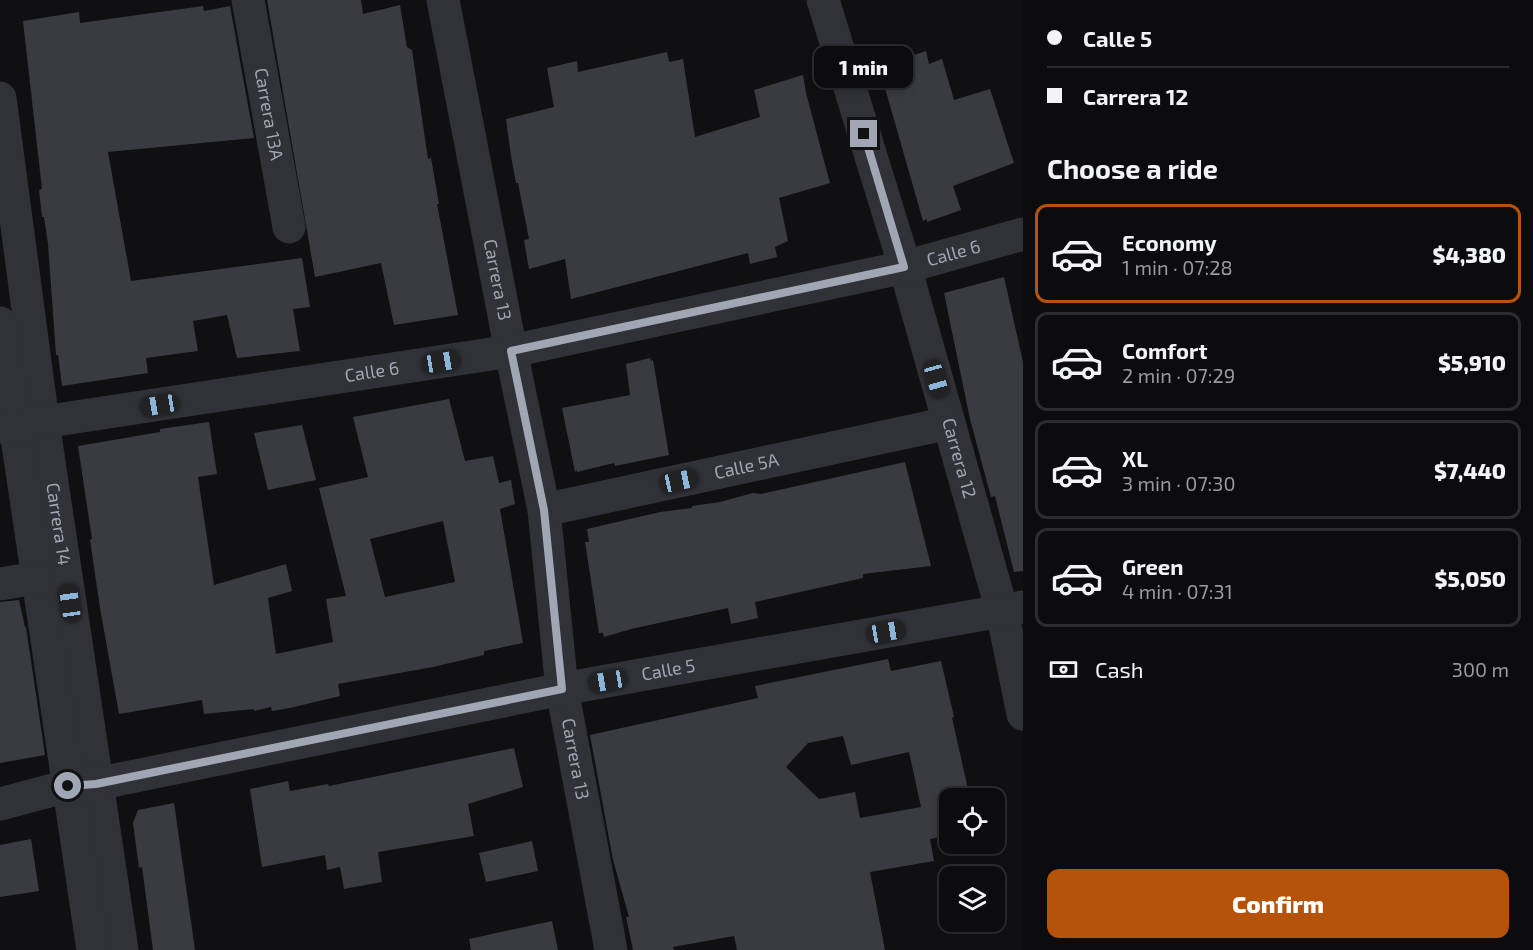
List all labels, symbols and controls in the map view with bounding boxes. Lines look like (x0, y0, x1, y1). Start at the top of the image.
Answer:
text: Calle 5 (1083, 25, 1152, 51)
callout: 1 min (814, 47, 914, 89)
text: 1 min (839, 55, 888, 79)
street label: Carrera 13A (250, 66, 289, 163)
text: Carrera 12 (1083, 83, 1188, 109)
route end (850, 120, 877, 147)
text: Choose a ride (1047, 152, 1218, 184)
icon: car (1050, 227, 1104, 281)
text: Economy (1122, 229, 1217, 255)
street label: Calle 6 (924, 234, 983, 270)
street label: Carrera 13 (480, 237, 517, 322)
text: $4,380 (1433, 241, 1506, 267)
text: 1 min · 07:28 (1122, 255, 1233, 279)
icon: car (1050, 335, 1104, 389)
text: Comfort (1122, 337, 1207, 363)
text: $5,910 (1438, 349, 1506, 375)
car (422, 350, 460, 374)
street label: Calle 6 (343, 356, 401, 386)
car (922, 359, 950, 399)
text: 2 min · 07:29 (1122, 363, 1235, 387)
car (141, 393, 179, 417)
street label: Carrera 12 (938, 415, 982, 501)
icon: car (1050, 443, 1104, 497)
text: XL (1122, 445, 1148, 471)
street label: Calle 5A (712, 448, 781, 483)
text: $7,440 (1434, 457, 1506, 483)
car (660, 468, 698, 494)
text: 3 min · 07:30 (1122, 471, 1236, 495)
street label: Carrera 14 (42, 481, 76, 567)
icon: car (1050, 551, 1104, 605)
text: Green (1122, 553, 1184, 579)
text: $5,050 (1434, 565, 1506, 591)
text: 4 min · 07:31 (1122, 579, 1233, 603)
car (59, 584, 81, 622)
car (867, 620, 905, 644)
icon: cash (1047, 653, 1080, 686)
street label: Calle 5 (640, 654, 697, 685)
text: Cash (1095, 656, 1144, 682)
text: 300 m (1452, 657, 1509, 681)
car (589, 669, 627, 693)
street label: Carrera 13 (558, 716, 595, 801)
route start (54, 772, 81, 799)
map controls (939, 788, 1005, 932)
button: locate (939, 788, 1005, 854)
button: layers (939, 866, 1005, 932)
button: Confirm (1047, 869, 1509, 938)

